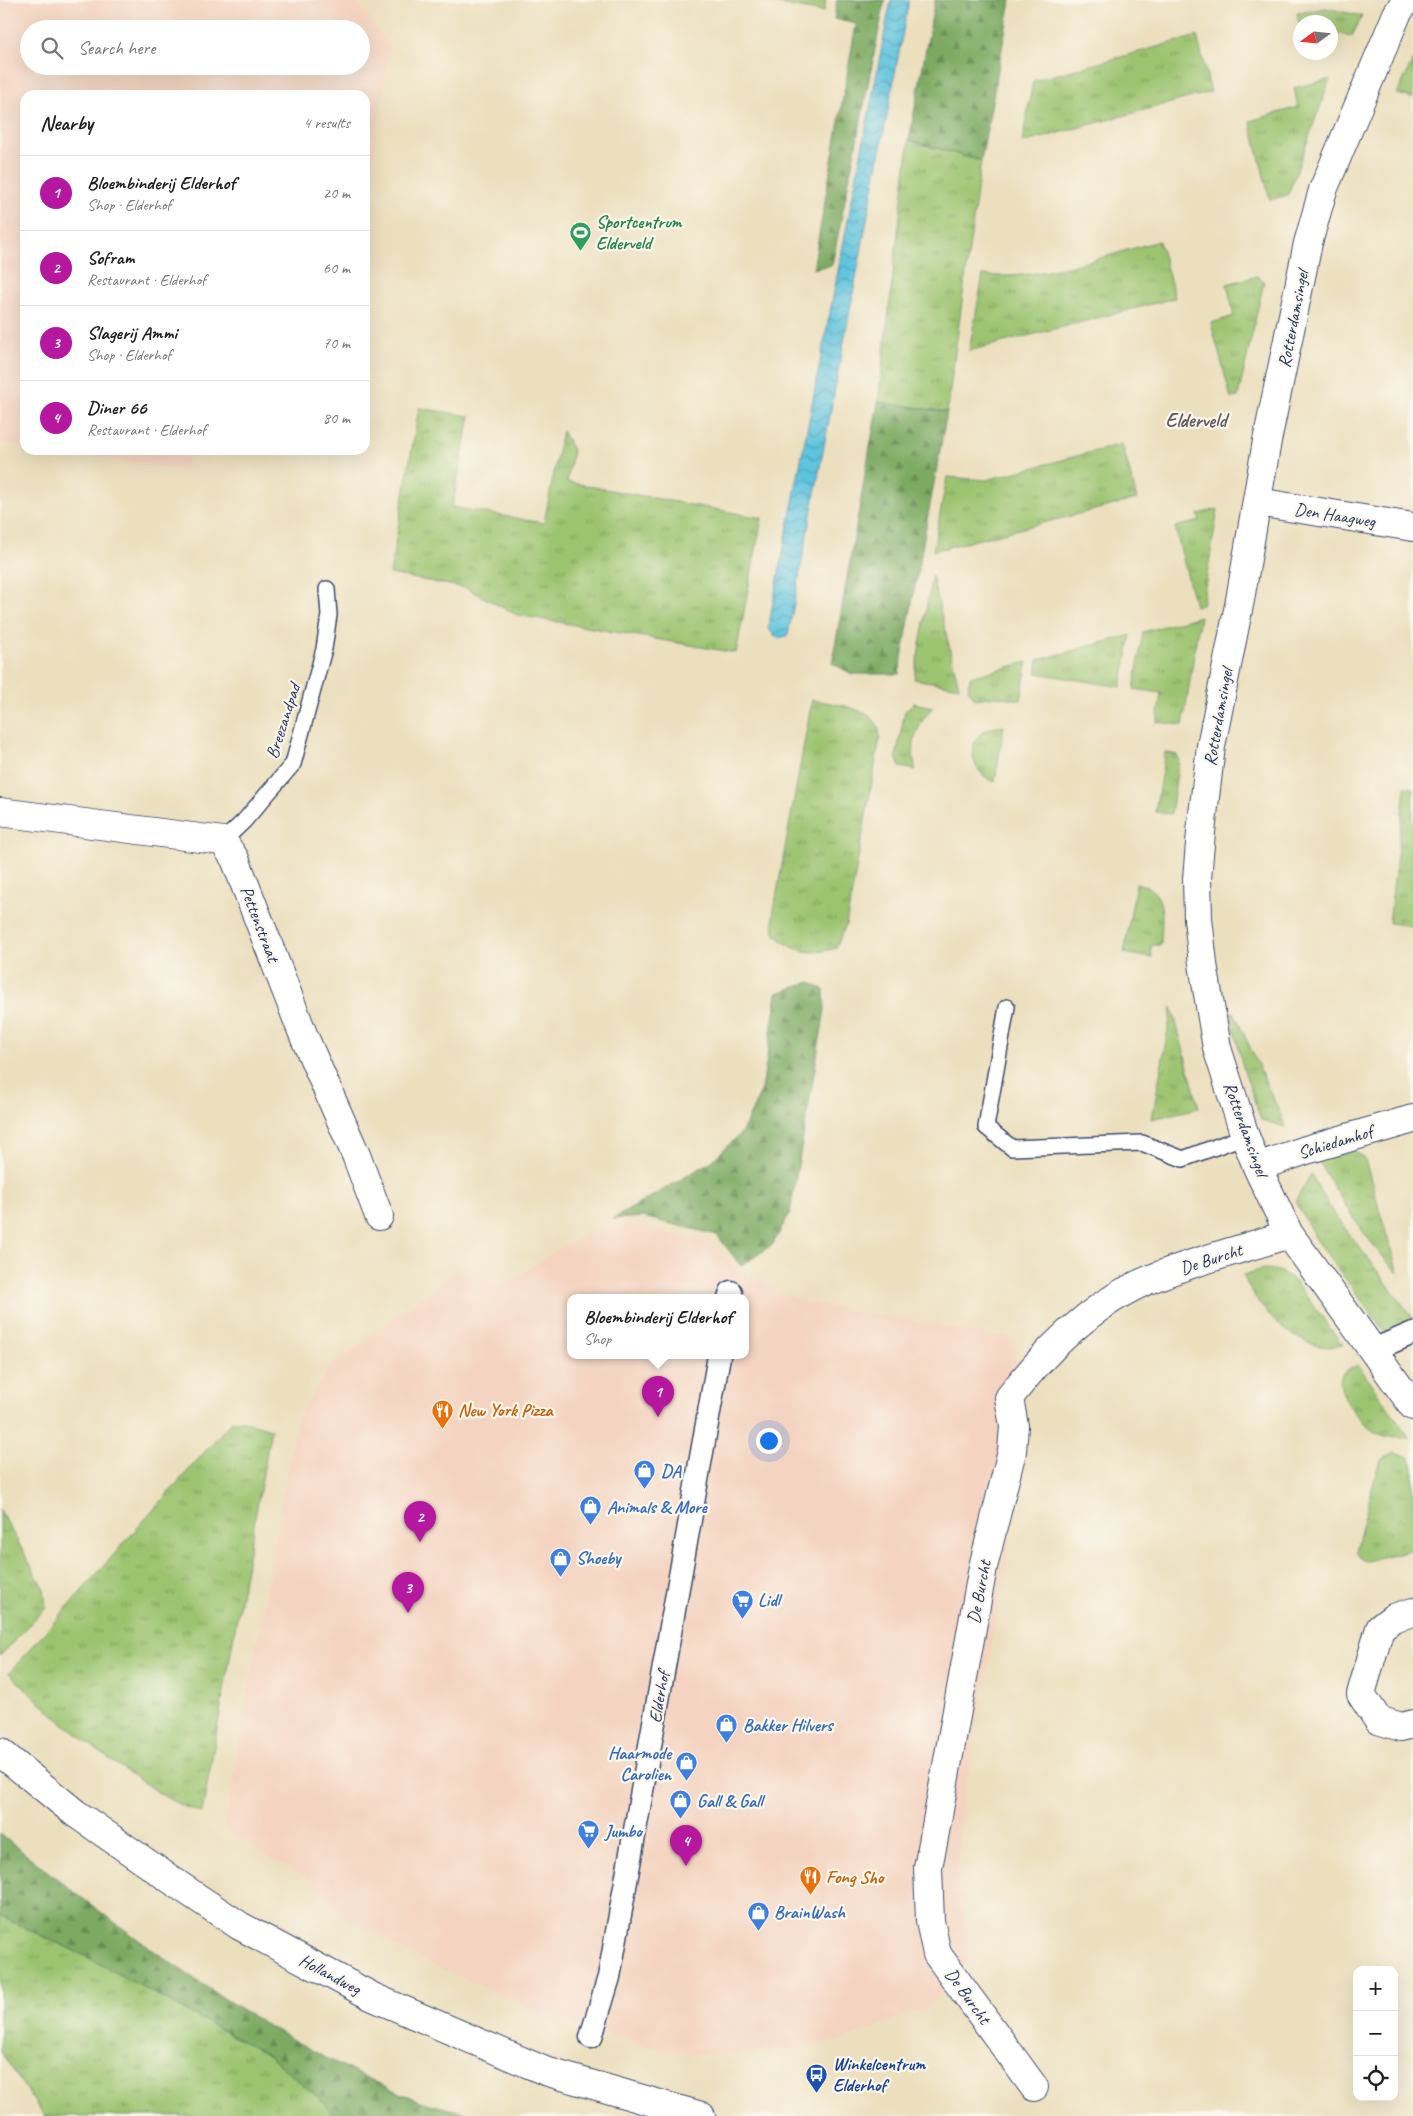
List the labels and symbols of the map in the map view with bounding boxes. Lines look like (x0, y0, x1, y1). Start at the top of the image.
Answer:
north arrow (1293, 15, 1338, 60)
place label: Sportcentrum Elderveld (596, 211, 683, 254)
sports icon: Sportcentrum Elderveld (568, 220, 592, 251)
street label: Rotterdamsingel (1273, 266, 1314, 369)
district label: Elderveld (1165, 408, 1230, 433)
street label: Den Haagweg (1293, 498, 1379, 532)
street label: Rotterdamsingel (1199, 664, 1238, 767)
street label: Breezandpad (261, 678, 306, 761)
street label: Pettenstraat (235, 883, 285, 967)
street label: Rotterdamsingel (1219, 1079, 1274, 1182)
street label: Schiedamhof (1295, 1119, 1379, 1164)
street label: De Burcht (1177, 1238, 1247, 1279)
pin: 1 (642, 1376, 674, 1417)
restaurant icon: New York Pizza (430, 1398, 454, 1429)
place label: New York Pizza (458, 1399, 554, 1421)
your location (756, 1428, 782, 1454)
shop icon: DA (633, 1459, 657, 1490)
place label: DA (661, 1460, 682, 1482)
shop icon: Animals & More (579, 1495, 603, 1526)
place label: Animals & More (607, 1496, 709, 1518)
pin: 2 (404, 1501, 436, 1542)
shop icon: Shoeby (548, 1546, 572, 1577)
place label: Shoeby (576, 1547, 622, 1569)
street label: De Burcht (962, 1557, 996, 1625)
pin: 3 (392, 1572, 424, 1613)
supermarket icon: Lidl (730, 1588, 754, 1619)
place label: Lidl (758, 1589, 784, 1611)
street label: Elderhof (644, 1666, 675, 1724)
shop icon: Bakker Hilvers (715, 1713, 739, 1744)
place label: Bakker Hilvers (743, 1714, 834, 1736)
place label: Haarmode Carolien (608, 1742, 673, 1785)
shop icon: Haarmode Carolien (675, 1751, 699, 1782)
shop icon: Gall & Gall (669, 1789, 693, 1820)
place label: Gall & Gall (697, 1790, 766, 1812)
supermarket icon: Jumbo (577, 1819, 601, 1850)
place label: Jumbo (603, 1820, 643, 1842)
pin: 4 (670, 1825, 702, 1866)
restaurant icon: Fong Sho (798, 1865, 822, 1896)
place label: Fong Sho (826, 1866, 885, 1888)
shop icon: BrainWash (746, 1900, 770, 1931)
place label: BrainWash (774, 1901, 846, 1923)
street label: Hollandweg (295, 1949, 366, 2000)
street label: De Burcht (940, 1964, 997, 2030)
place label: Winkelcentrum Elderhof (833, 2053, 926, 2096)
bus stop icon: Winkelcentrum Elderhof (805, 2062, 829, 2093)

